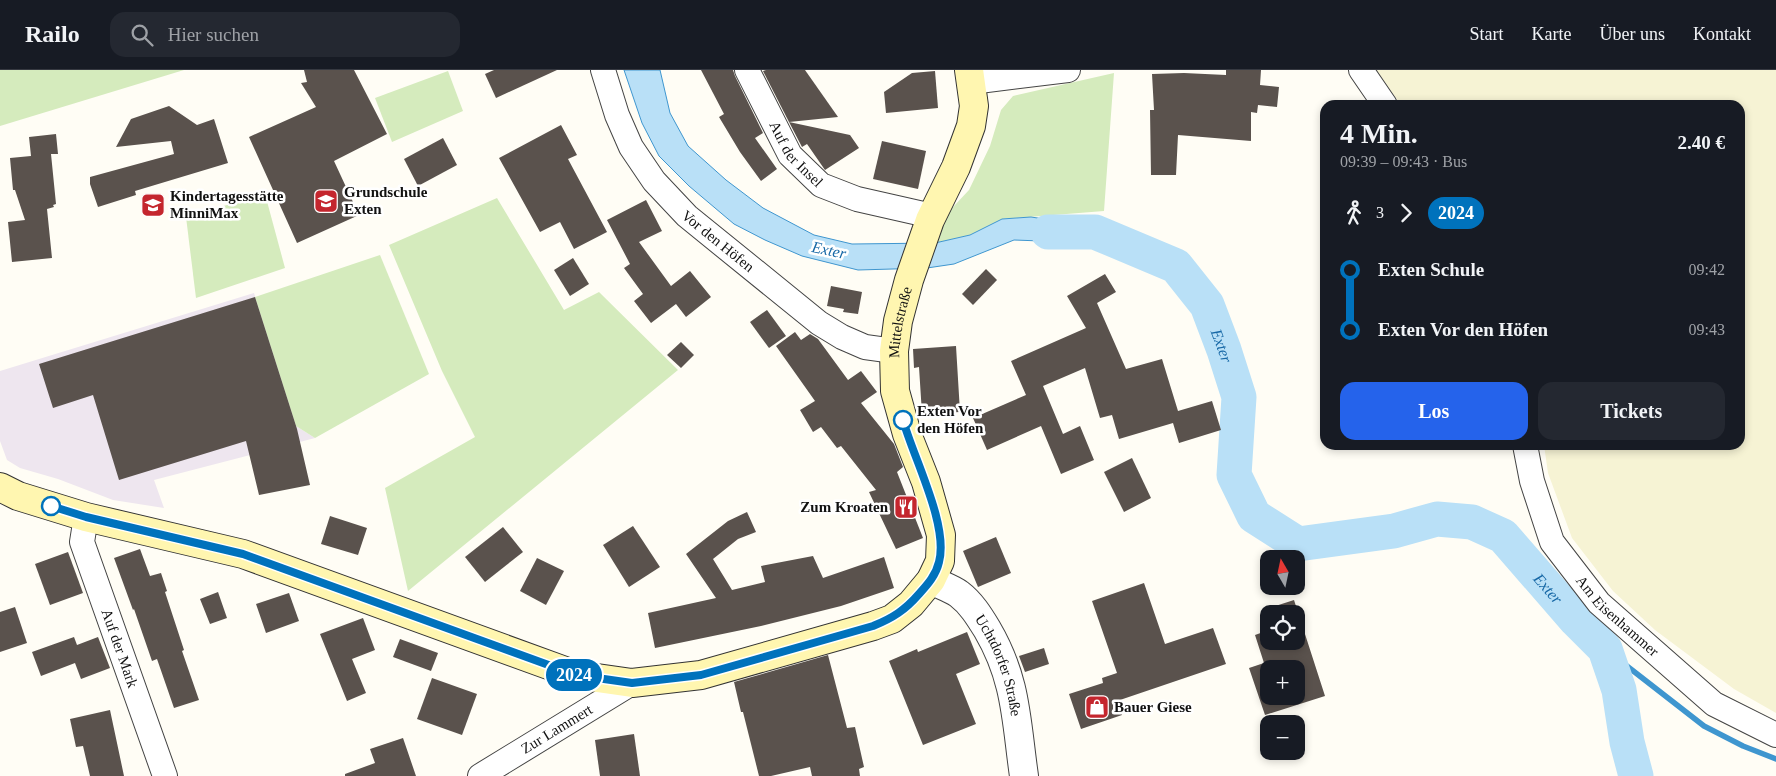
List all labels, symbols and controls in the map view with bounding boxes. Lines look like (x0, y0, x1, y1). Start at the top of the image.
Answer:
search box (110, 12, 460, 57)
text: Railo (25, 21, 80, 47)
icon: search (128, 21, 156, 49)
text: Hier suchen (168, 24, 259, 45)
text: Start (1470, 24, 1504, 44)
text: Karte (1532, 24, 1572, 44)
text: Über uns (1600, 24, 1665, 44)
text: Kontakt (1693, 24, 1751, 44)
street label: Auf der Insel (766, 118, 826, 190)
text: 4 Min. (1340, 118, 1418, 149)
text: 2.40 € (1678, 132, 1725, 153)
text: 09:39 – 09:43 · Bus (1340, 153, 1467, 170)
place label: Grundschule Exten (344, 184, 428, 217)
place label: Kindertagesstätte MinniMax (170, 188, 284, 221)
school or university icon: Grundschule Exten (313, 188, 339, 214)
school or university icon: Kindertagesstätte MinniMax (140, 192, 166, 218)
icon: walk (1340, 199, 1368, 227)
icon: forward (1392, 199, 1420, 227)
text: 2024 (1438, 203, 1474, 223)
text: 3 (1376, 204, 1384, 221)
street label: Vor den Höfen (679, 207, 758, 275)
water label: Exter (809, 238, 848, 262)
text: Exten Schule (1378, 259, 1484, 280)
text: 09:42 (1689, 261, 1725, 278)
street label: Mittelstraße (886, 285, 915, 358)
text: Exten Vor den Höfen (1378, 319, 1548, 340)
text: 09:43 (1689, 321, 1725, 338)
water label: Exter (1208, 325, 1236, 365)
button: Los (1340, 382, 1528, 440)
button: Tickets (1538, 382, 1725, 440)
place label: Exten Vor den Höfen (917, 403, 984, 436)
marker: Exten Vor den Höfen (893, 410, 913, 430)
restaurant icon: Zum Kroaten (893, 494, 919, 520)
unlabelled marker (41, 496, 61, 516)
place label: Zum Kroaten (800, 499, 889, 515)
north arrow (1260, 550, 1305, 595)
map controls (1260, 550, 1305, 760)
water label: Exter (1530, 569, 1567, 608)
street label: Am Eisenhammer (1573, 573, 1662, 660)
button: locate (1260, 605, 1305, 650)
street label: Auf der Mark (98, 607, 141, 690)
street label: Uchtdorfer Straße (972, 612, 1024, 718)
line badge: 2024 (539, 659, 609, 691)
button: + (1260, 660, 1305, 705)
text: 2024 (556, 665, 592, 685)
shop icon: Bauer Giese (1084, 694, 1110, 720)
place label: Bauer Giese (1114, 699, 1192, 715)
street label: Zur Lammert (518, 701, 596, 757)
button: − (1260, 715, 1305, 760)

